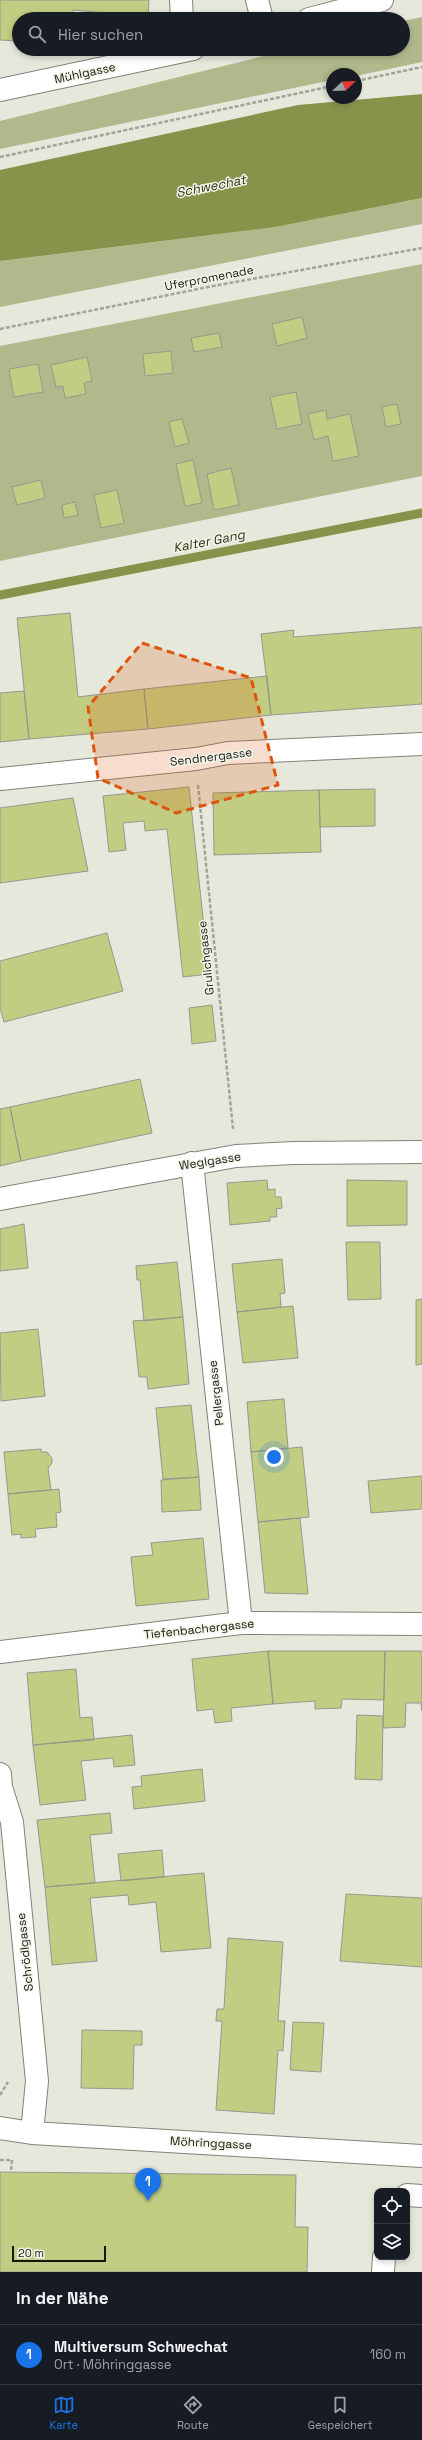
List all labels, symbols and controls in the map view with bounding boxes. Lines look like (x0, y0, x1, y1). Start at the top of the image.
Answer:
search box (12, 12, 410, 56)
icon: search (26, 23, 48, 45)
text: Hier suchen (58, 25, 143, 44)
street label: Mühlgasse (53, 59, 117, 87)
north arrow (326, 68, 362, 104)
water label: Schwechat (175, 171, 248, 201)
street label: Uferpromenade (163, 262, 255, 294)
water label: Kalter Gang (172, 526, 247, 556)
street label: Sendnergasse (169, 744, 253, 770)
street label: Grulichgasse (194, 920, 218, 996)
street label: Weglgasse (178, 1148, 242, 1174)
street label: Pellergasse (205, 1359, 227, 1427)
your location (264, 1447, 284, 1467)
street label: Tiefenbachergasse (143, 1615, 255, 1643)
street label: Schrödlgasse (13, 1912, 37, 1992)
street label: Möhringgasse (170, 2133, 252, 2153)
pin: 1 (135, 2168, 161, 2201)
map controls (374, 2188, 410, 2260)
button: locate (374, 2188, 410, 2224)
button: layers (374, 2224, 410, 2260)
scale bar (12, 2244, 106, 2263)
text: 20 m (18, 2246, 44, 2260)
text: In der Nähe (16, 2287, 108, 2309)
text: Multiversum Schwechat (54, 2337, 228, 2356)
text: 1 (26, 2346, 32, 2363)
text: 160 m (370, 2346, 406, 2363)
text: Ort · Möhringgasse (54, 2356, 172, 2373)
tab: Karte (49, 2394, 78, 2432)
tab: Route (177, 2394, 209, 2432)
tab: Gespeichert (308, 2394, 373, 2432)

